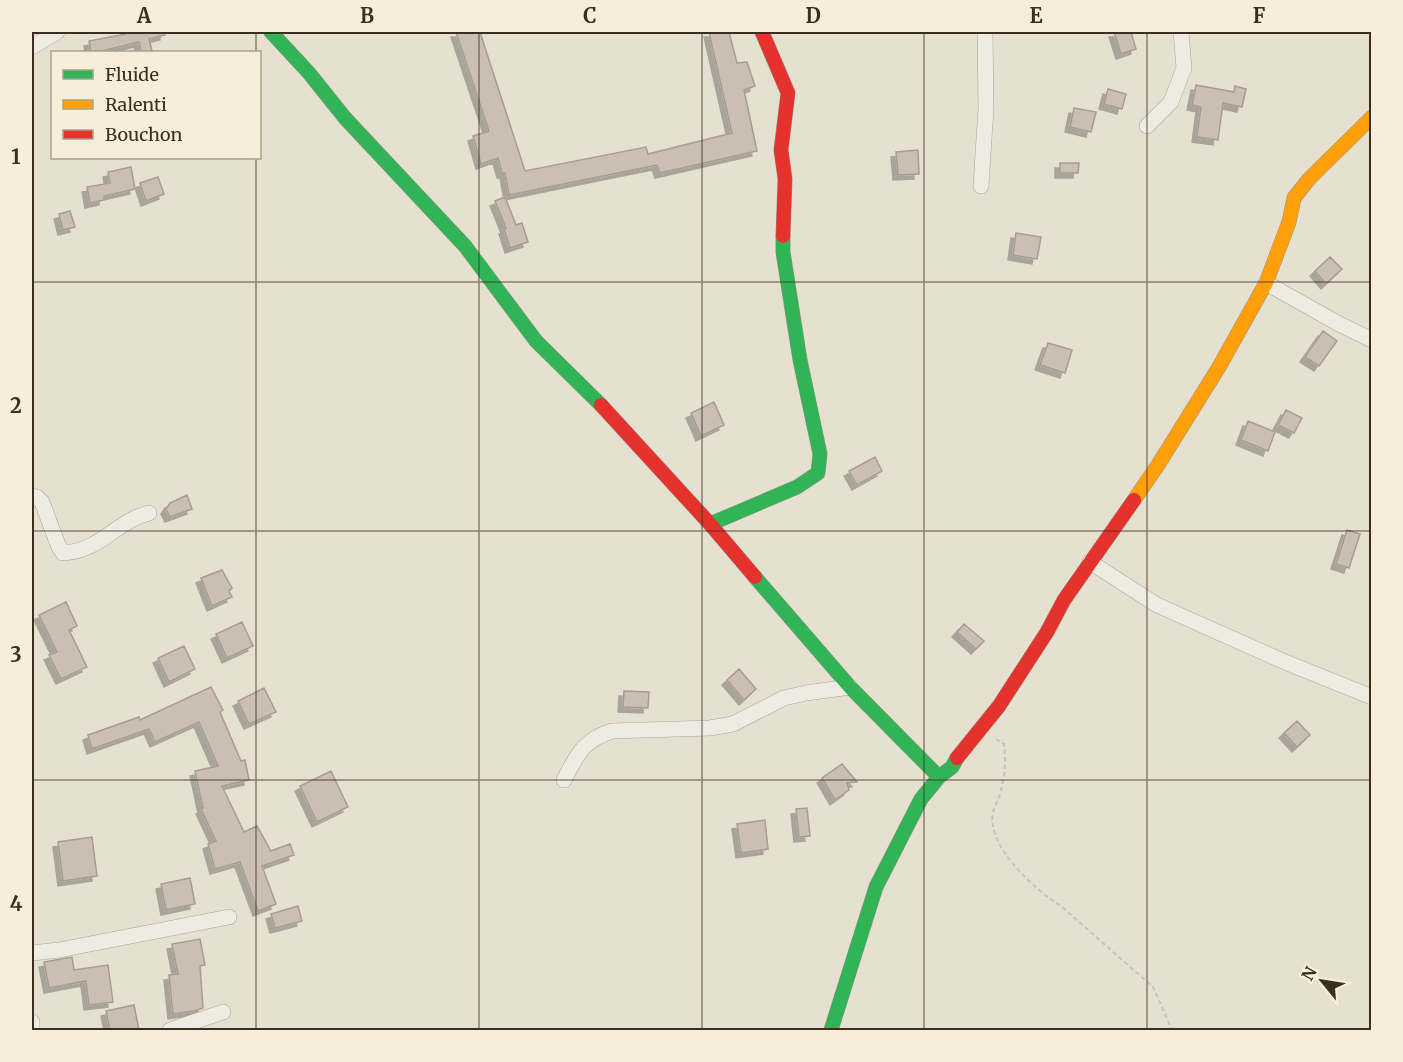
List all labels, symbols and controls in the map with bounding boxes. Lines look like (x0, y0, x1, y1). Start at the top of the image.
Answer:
text: A (136, 3, 152, 28)
text: B (360, 3, 374, 28)
text: C (583, 3, 597, 28)
text: D (805, 3, 821, 28)
text: E (1029, 3, 1043, 28)
text: F (1253, 3, 1266, 28)
legend (51, 51, 261, 159)
text: Fluide (105, 63, 159, 86)
text: Ralenti (105, 93, 167, 116)
text: Bouchon (105, 123, 182, 146)
text: 1 (11, 144, 21, 169)
text: 2 (10, 393, 22, 418)
text: 3 (10, 642, 22, 667)
text: 4 (10, 891, 23, 916)
north arrow (1292, 951, 1352, 1011)
text: N (1297, 963, 1321, 984)

